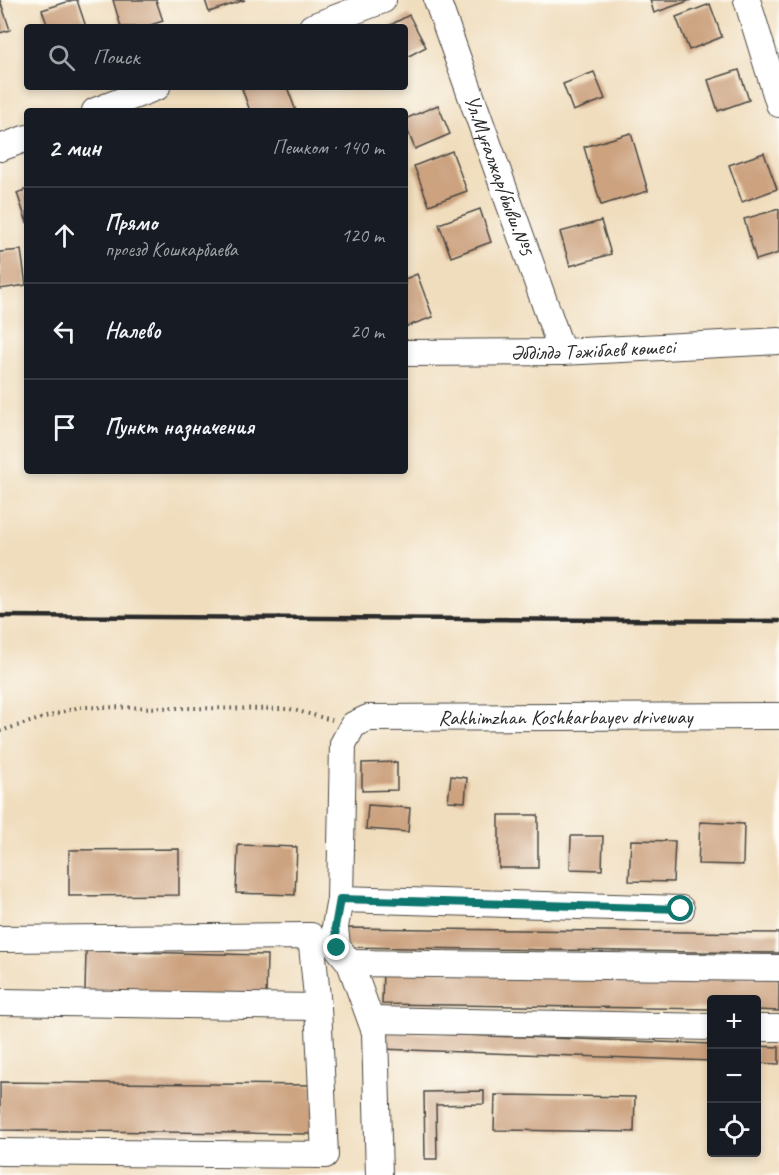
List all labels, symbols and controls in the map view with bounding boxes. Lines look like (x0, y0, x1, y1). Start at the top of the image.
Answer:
search box (24, 24, 408, 90)
icon: search (45, 41, 78, 74)
text: Поиск (93, 43, 139, 71)
street label: Ул.Мұғалжар/бывш.№5 (459, 92, 540, 260)
text: 2 мин (48, 131, 101, 164)
text: Пешком · 140 m (272, 135, 384, 160)
text: Прямо (105, 209, 157, 237)
icon: ahead (48, 219, 81, 252)
text: 120 m (341, 223, 384, 248)
text: проезд Кошкарбаева (105, 237, 238, 262)
icon: left (48, 315, 81, 348)
text: Налево (105, 317, 161, 345)
text: 20 m (350, 319, 384, 344)
street label: Әбділдә Тәжібаев көшесі (511, 333, 679, 365)
icon: arrive (48, 411, 81, 444)
text: Пункт назначения (105, 413, 254, 441)
street label: Rakhimzhan Koshkarbayev driveway (438, 703, 694, 731)
route start (667, 895, 693, 921)
route end (323, 934, 349, 960)
map controls (707, 995, 761, 1157)
button: + (707, 995, 761, 1049)
button: − (707, 1049, 761, 1103)
button: locate (707, 1103, 761, 1157)

